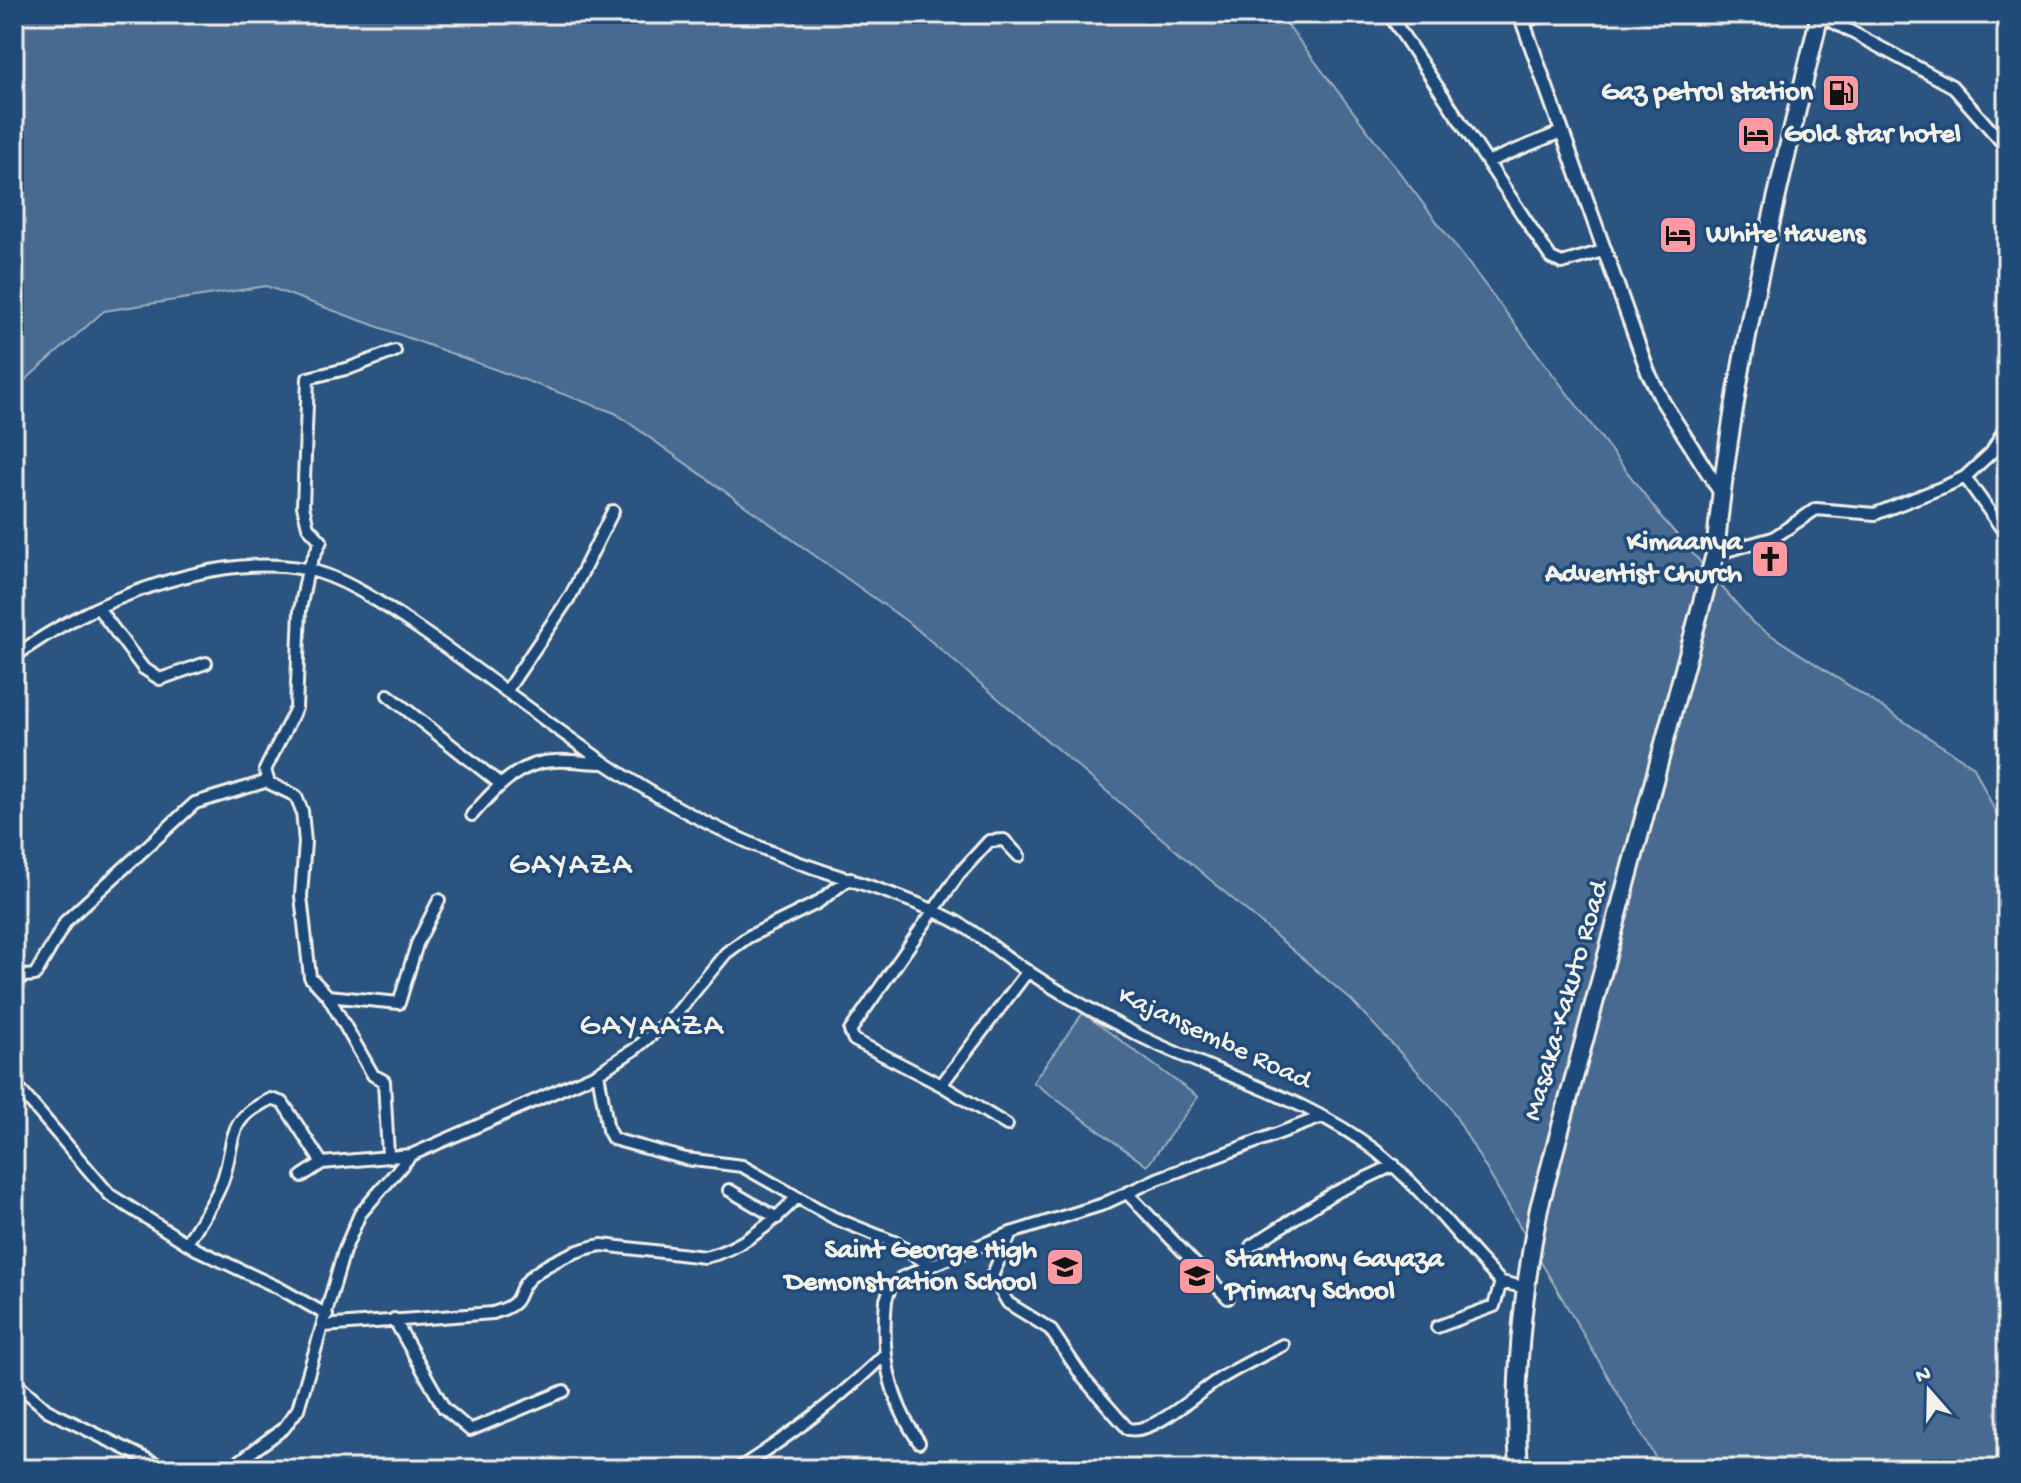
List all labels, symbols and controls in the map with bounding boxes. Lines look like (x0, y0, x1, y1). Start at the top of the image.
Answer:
fuel station icon: Gaz petrol station (1820, 72, 1862, 114)
place label: Gaz petrol station (1601, 77, 1814, 110)
hotel icon: Gold star hotel (1735, 114, 1777, 156)
place label: Gold star hotel (1784, 119, 1961, 152)
hotel icon: White Havens (1657, 214, 1699, 256)
place label: White Havens (1705, 219, 1867, 252)
place label: Kimaanya Adventist Church (1544, 527, 1743, 592)
church icon: Kimaanya Adventist Church (1749, 538, 1791, 580)
district label: GAYAZA (509, 847, 633, 885)
street label: Masaka-Kakuto Road (1517, 875, 1618, 1125)
street label: Kajansembe Road (1112, 980, 1318, 1099)
district label: GAYAAZA (579, 1008, 725, 1046)
place label: Saint George High Demonstration School (782, 1235, 1037, 1300)
place label: Stanthony Gayaza Primary School (1223, 1244, 1445, 1309)
school or university icon: Saint George High Demonstration School (1044, 1246, 1086, 1288)
school or university icon: Stanthony Gayaza Primary School (1176, 1255, 1218, 1297)
north arrow (1889, 1351, 1969, 1431)
text: N (1912, 1361, 1935, 1391)

